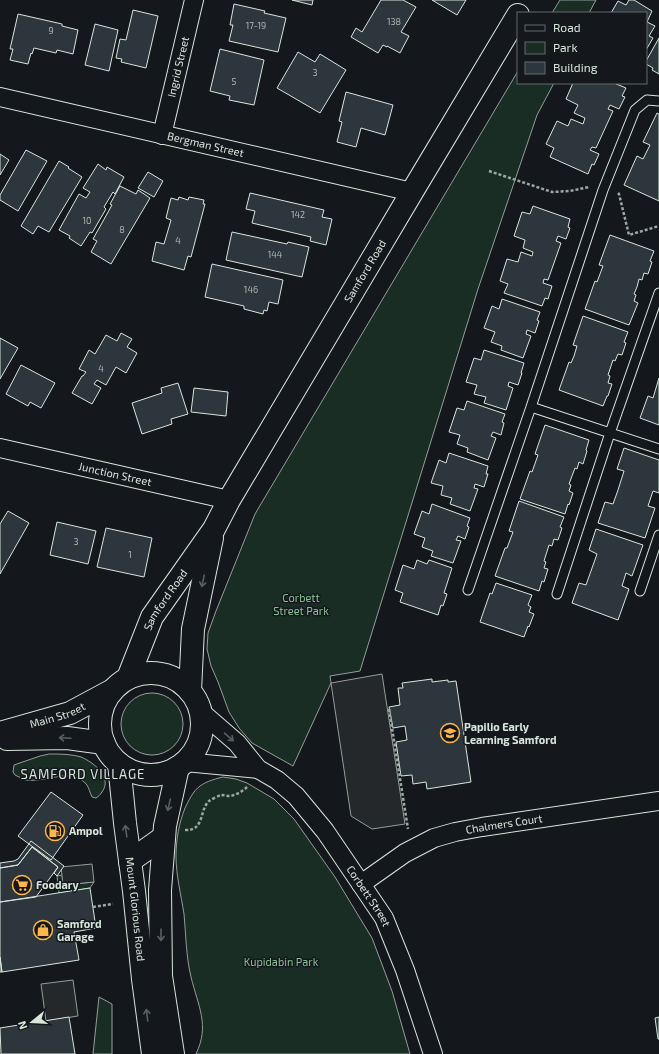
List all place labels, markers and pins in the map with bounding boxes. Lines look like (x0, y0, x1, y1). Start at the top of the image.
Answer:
place label: Papilio Early Learning Samford (464, 720, 557, 746)
school or university icon: Papilio Early Learning Samford (439, 722, 461, 744)
fuel station icon: Ampol (44, 820, 66, 842)
place label: Ampol (69, 824, 103, 837)
supermarket icon: Foodary (11, 874, 33, 896)
place label: Foodary (36, 878, 79, 892)
place label: Samford Garage (57, 917, 101, 943)
shop icon: Samford Garage (32, 919, 54, 941)

